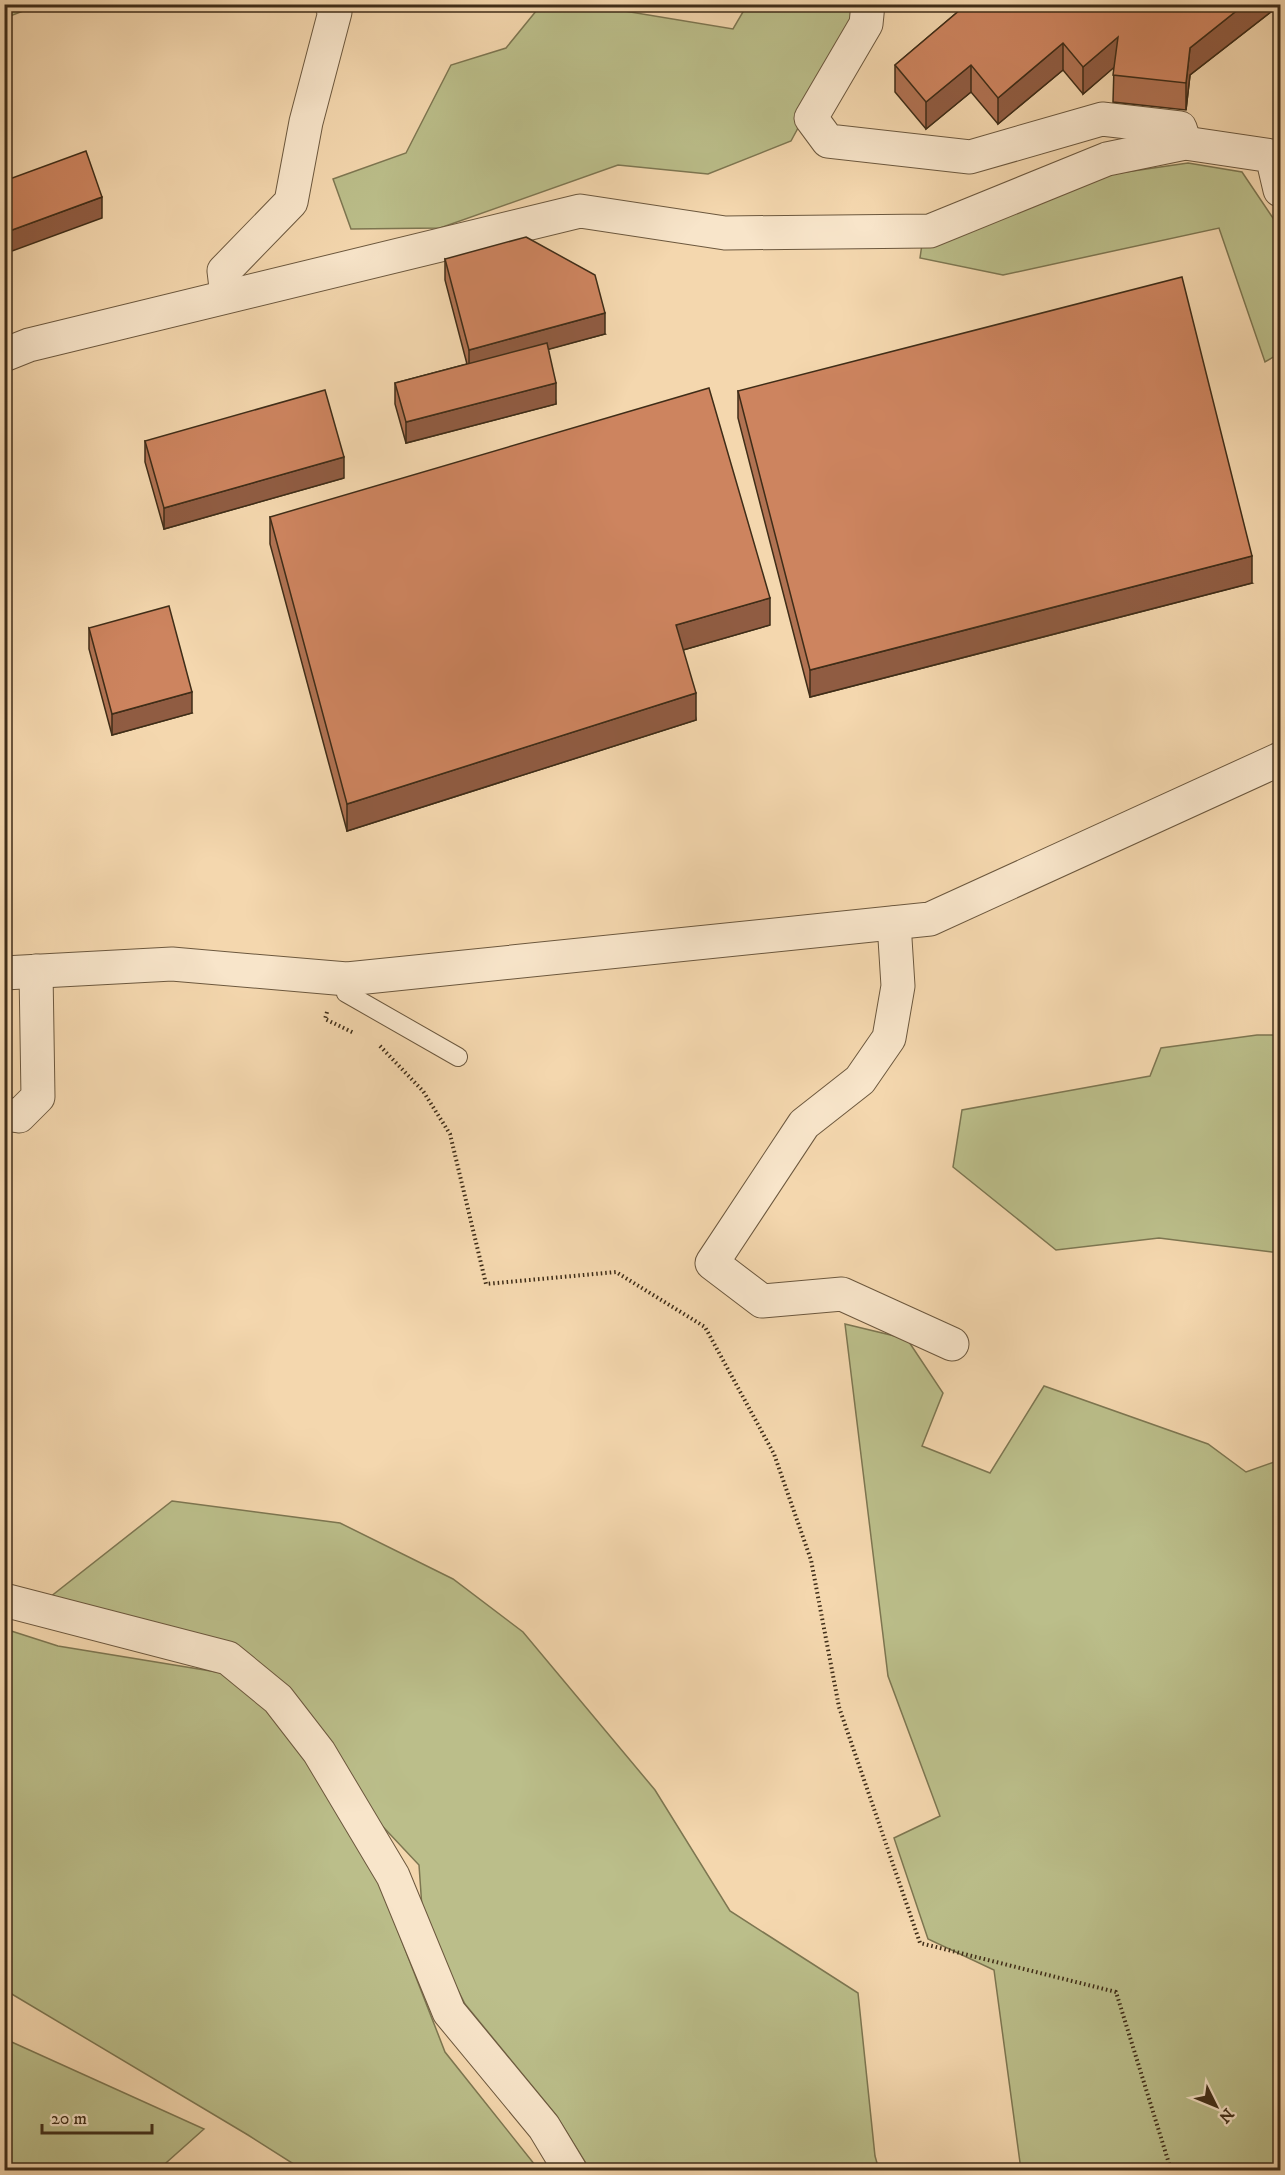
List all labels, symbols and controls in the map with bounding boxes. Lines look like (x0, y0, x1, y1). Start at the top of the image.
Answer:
north arrow (1186, 2076, 1246, 2136)
scale bar (42, 2097, 152, 2135)
text: N (1214, 2104, 1238, 2127)
text: 20 m (51, 2108, 87, 2130)

